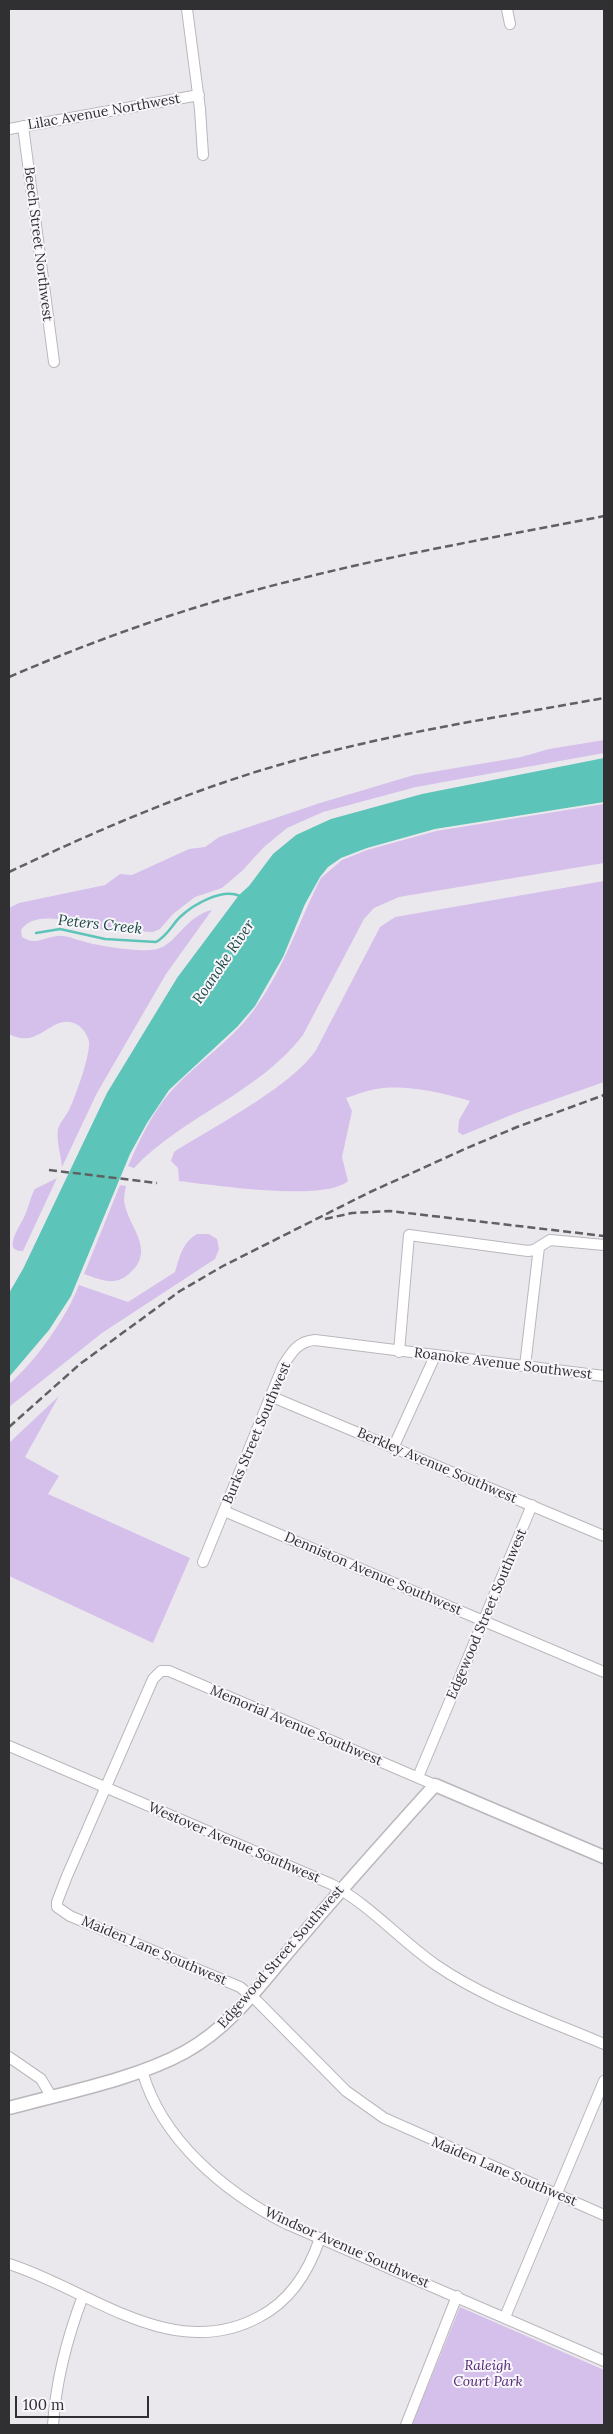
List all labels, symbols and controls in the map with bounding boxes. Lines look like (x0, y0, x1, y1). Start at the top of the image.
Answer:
street label: Lilac Avenue Northwest (26, 90, 182, 134)
street label: Beech Street Northwest (20, 166, 56, 322)
water label: Peters Creek (57, 912, 143, 938)
water label: Roanoke River (189, 917, 259, 1007)
street label: Roanoke Avenue Southwest (413, 1345, 593, 1383)
street label: Burks Street Southwest (219, 1359, 295, 1507)
street label: Berkley Avenue Southwest (354, 1425, 520, 1507)
street label: Edgewood Street Southwest (443, 1526, 531, 1702)
street label: Denniston Avenue Southwest (282, 1529, 464, 1619)
street label: Memorial Avenue Southwest (207, 1682, 385, 1770)
street label: Westover Avenue Southwest (145, 1799, 323, 1887)
street label: Edgewood Street Southwest (214, 1882, 348, 2032)
street label: Maiden Lane Southwest (79, 1913, 229, 1989)
street label: Maiden Lane Southwest (429, 2134, 579, 2210)
street label: Windsor Avenue Southwest (262, 2204, 432, 2292)
park label: Raleigh Court Park (453, 2358, 523, 2390)
scale bar (18, 2386, 151, 2418)
text: 100 m (23, 2395, 64, 2414)

